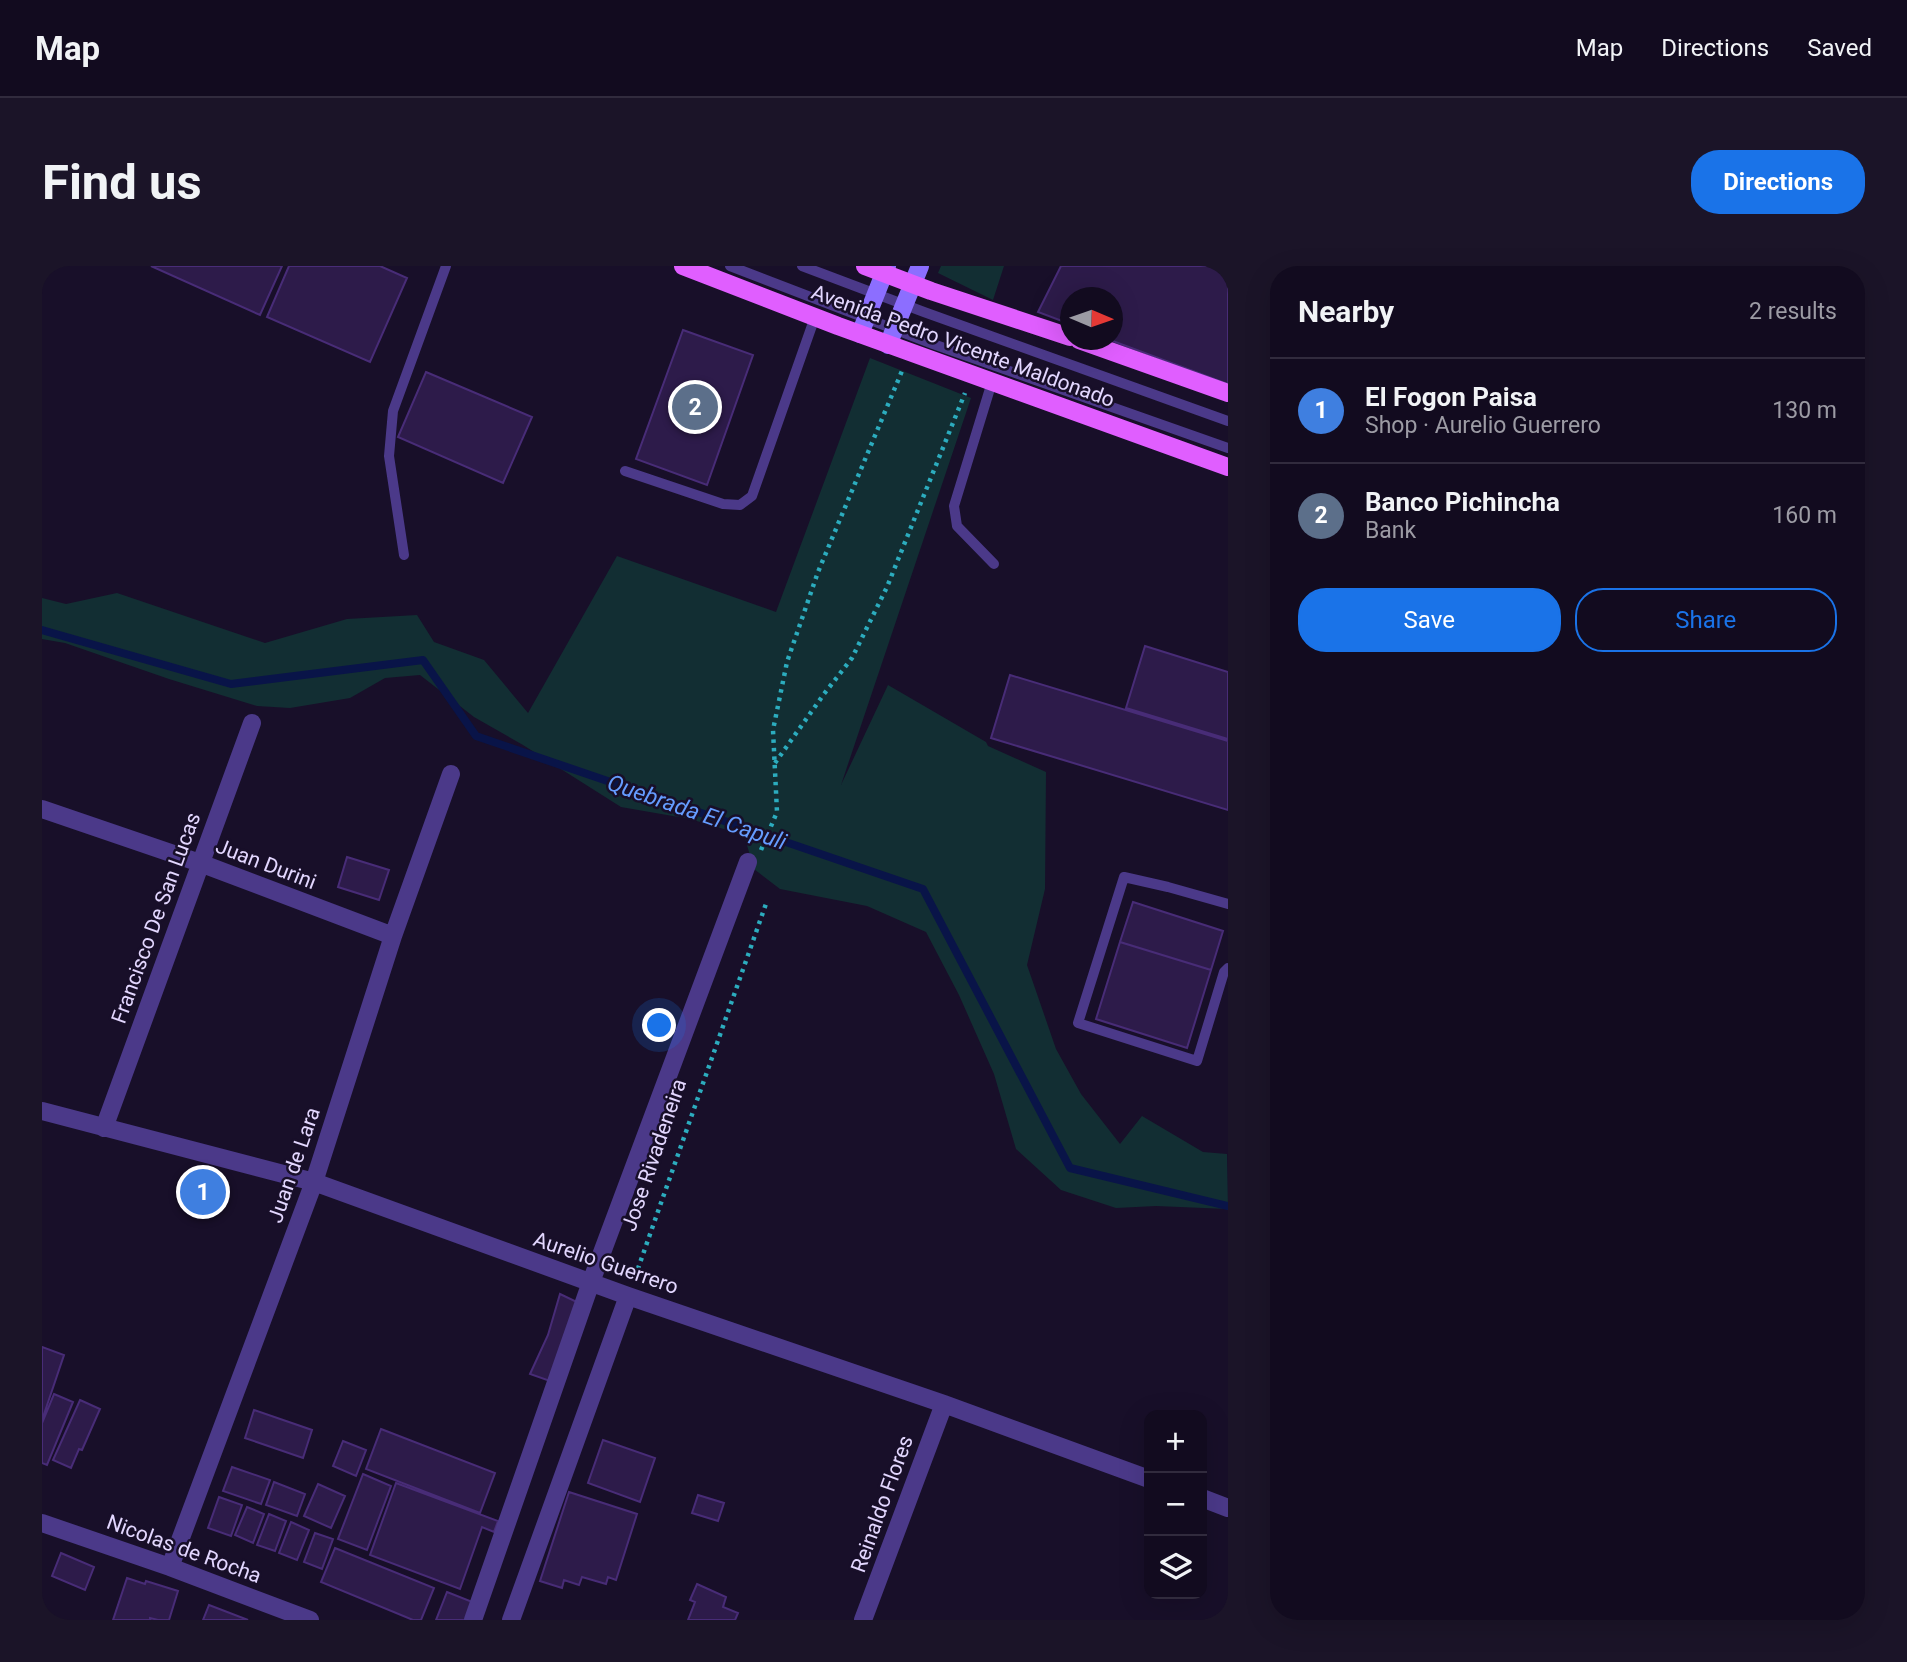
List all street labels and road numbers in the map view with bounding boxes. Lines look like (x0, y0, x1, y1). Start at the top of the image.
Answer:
street label: Avenida Pedro Vicente Maldonado (808, 280, 1118, 412)
street label: Francisco De San Lucas (107, 809, 205, 1027)
street label: Juan Durini (212, 834, 320, 894)
street label: Jose Rivadeneira (617, 1076, 691, 1234)
street label: Juan de Lara (263, 1104, 325, 1226)
street label: Aurelio Guerrero (530, 1227, 682, 1299)
street label: Reinaldo Flores (846, 1432, 918, 1576)
street label: Nicolas de Rocha (103, 1510, 265, 1588)

